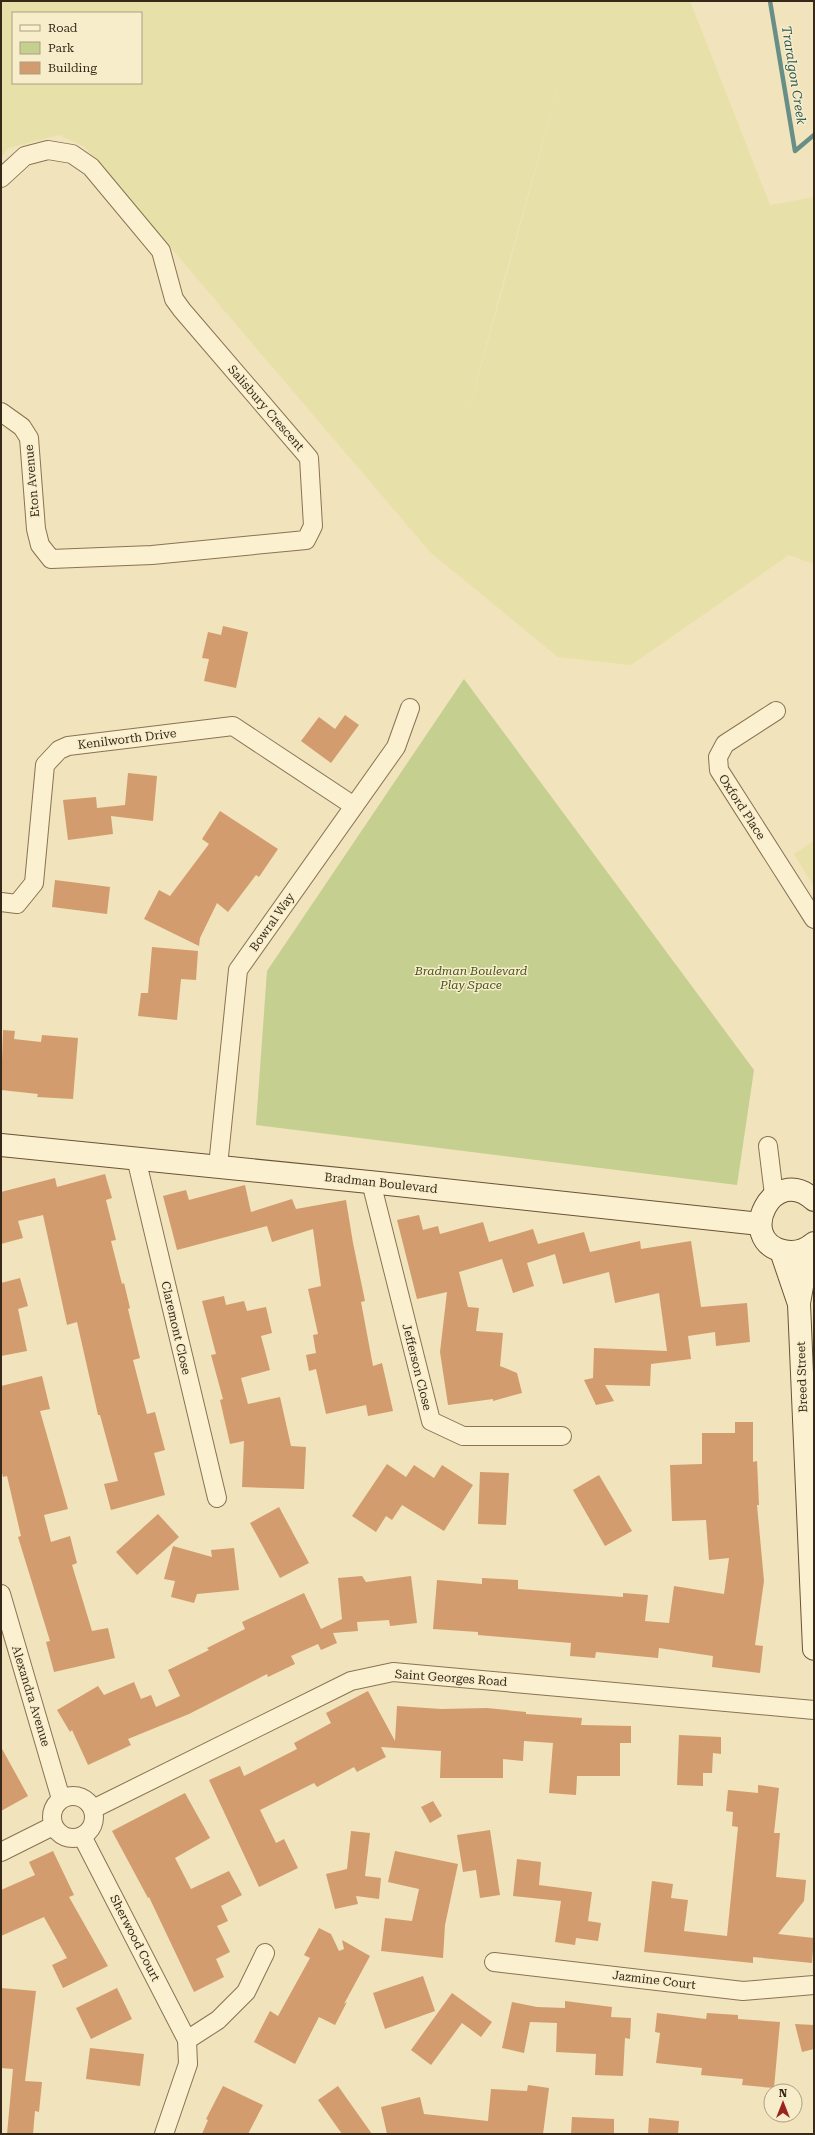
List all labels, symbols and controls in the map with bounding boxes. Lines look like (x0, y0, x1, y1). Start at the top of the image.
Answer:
legend (12, 12, 142, 84)
text: Road (48, 21, 78, 35)
water label: Traralgon Creek (779, 25, 809, 126)
text: Park (48, 41, 75, 55)
text: Building (48, 61, 97, 75)
street label: Salisbury Crescent (225, 362, 307, 454)
street label: Eton Avenue (22, 444, 42, 518)
street label: Kenilworth Drive (77, 726, 177, 752)
street label: Oxford Place (716, 772, 769, 843)
street label: Bowral Way (247, 889, 298, 954)
park label: Bradman Boulevard Play Space (414, 964, 528, 992)
street label: Bradman Boulevard (324, 1170, 439, 1196)
street label: Claremont Close (158, 1280, 194, 1377)
street label: Jefferson Close (399, 1322, 435, 1412)
street label: Breed Street (794, 1341, 810, 1413)
street label: Alexandra Avenue (9, 1644, 53, 1749)
street label: Saint Georges Road (394, 1667, 508, 1689)
street label: Sherwood Court (107, 1892, 163, 1984)
street label: Jazmine Court (612, 1968, 697, 1992)
north arrow (763, 2083, 803, 2123)
text: N (779, 2087, 788, 2100)

